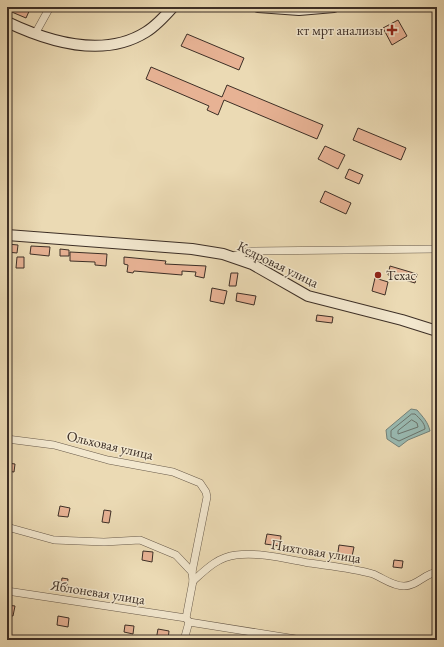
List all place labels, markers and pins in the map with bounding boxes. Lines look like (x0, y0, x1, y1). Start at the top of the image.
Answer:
place label: кт мрт анализы (297, 21, 383, 39)
marker: кт мрт анализы (386, 24, 398, 36)
place label: Техас (386, 266, 417, 284)
marker: Техас (373, 270, 383, 280)

